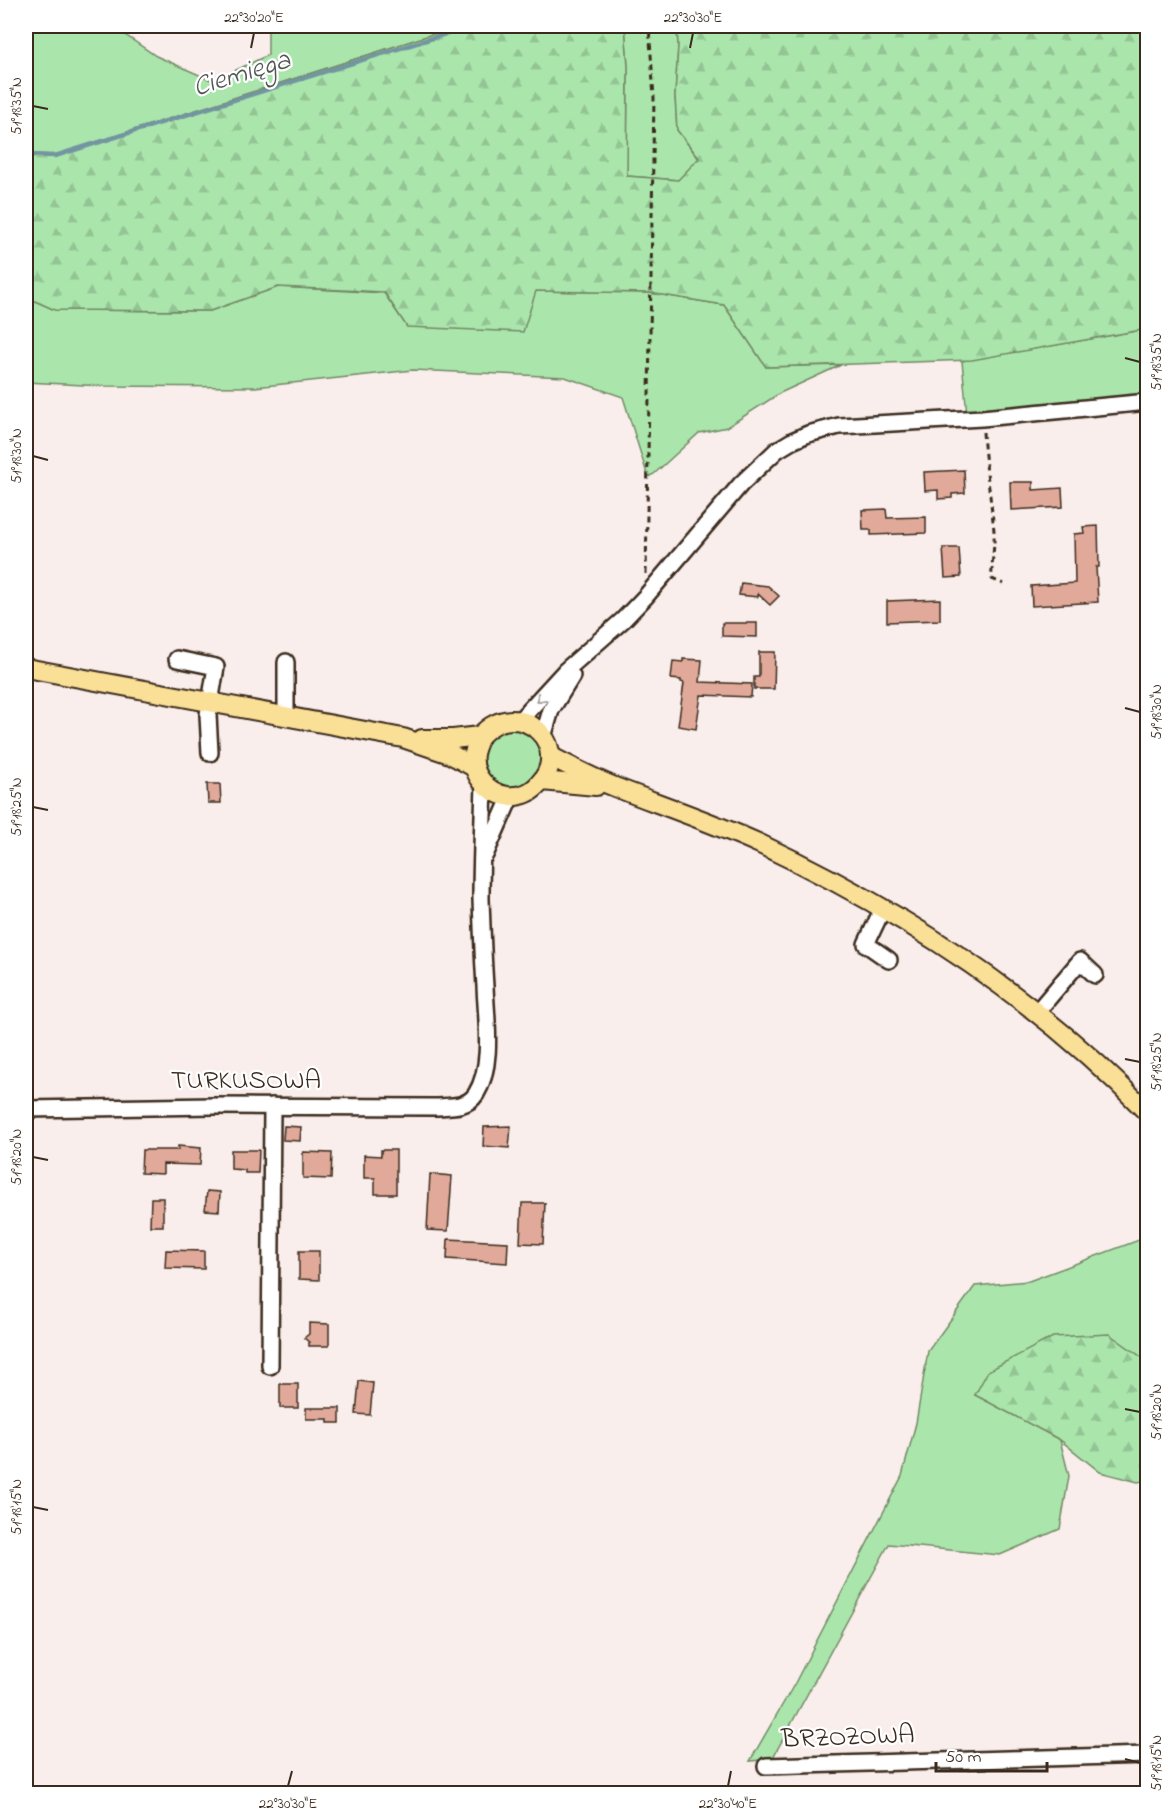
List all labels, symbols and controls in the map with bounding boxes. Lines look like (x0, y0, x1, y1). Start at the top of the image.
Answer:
text: 22°30'20"E (224, 7, 284, 29)
text: 22°30'30"E (664, 7, 722, 29)
water label: Ciemięga (188, 41, 297, 109)
text: 51°18'35"N (6, 77, 28, 135)
text: 51°18'35"N (1146, 333, 1168, 391)
text: 51°18'30"N (6, 428, 28, 484)
text: 51°18'30"N (1146, 684, 1168, 740)
one-way arrow (536, 692, 547, 703)
text: 51°18'25"N (6, 777, 28, 837)
text: 51°18'25"N (1146, 1032, 1168, 1092)
street label: TURKUSOWA (171, 1062, 321, 1101)
text: 51°18'20"N (6, 1129, 28, 1185)
text: 51°18'20"N (1146, 1384, 1168, 1440)
text: 51°18'15"N (6, 1479, 28, 1535)
street label: BRZOZOWA (780, 1716, 915, 1760)
scale bar (936, 1735, 1047, 1773)
text: 51°18'15"N (1146, 1735, 1168, 1791)
text: 50 m (945, 1745, 982, 1771)
text: 22°30'30"E (259, 1793, 317, 1815)
text: 22°30'40"E (699, 1793, 757, 1815)

